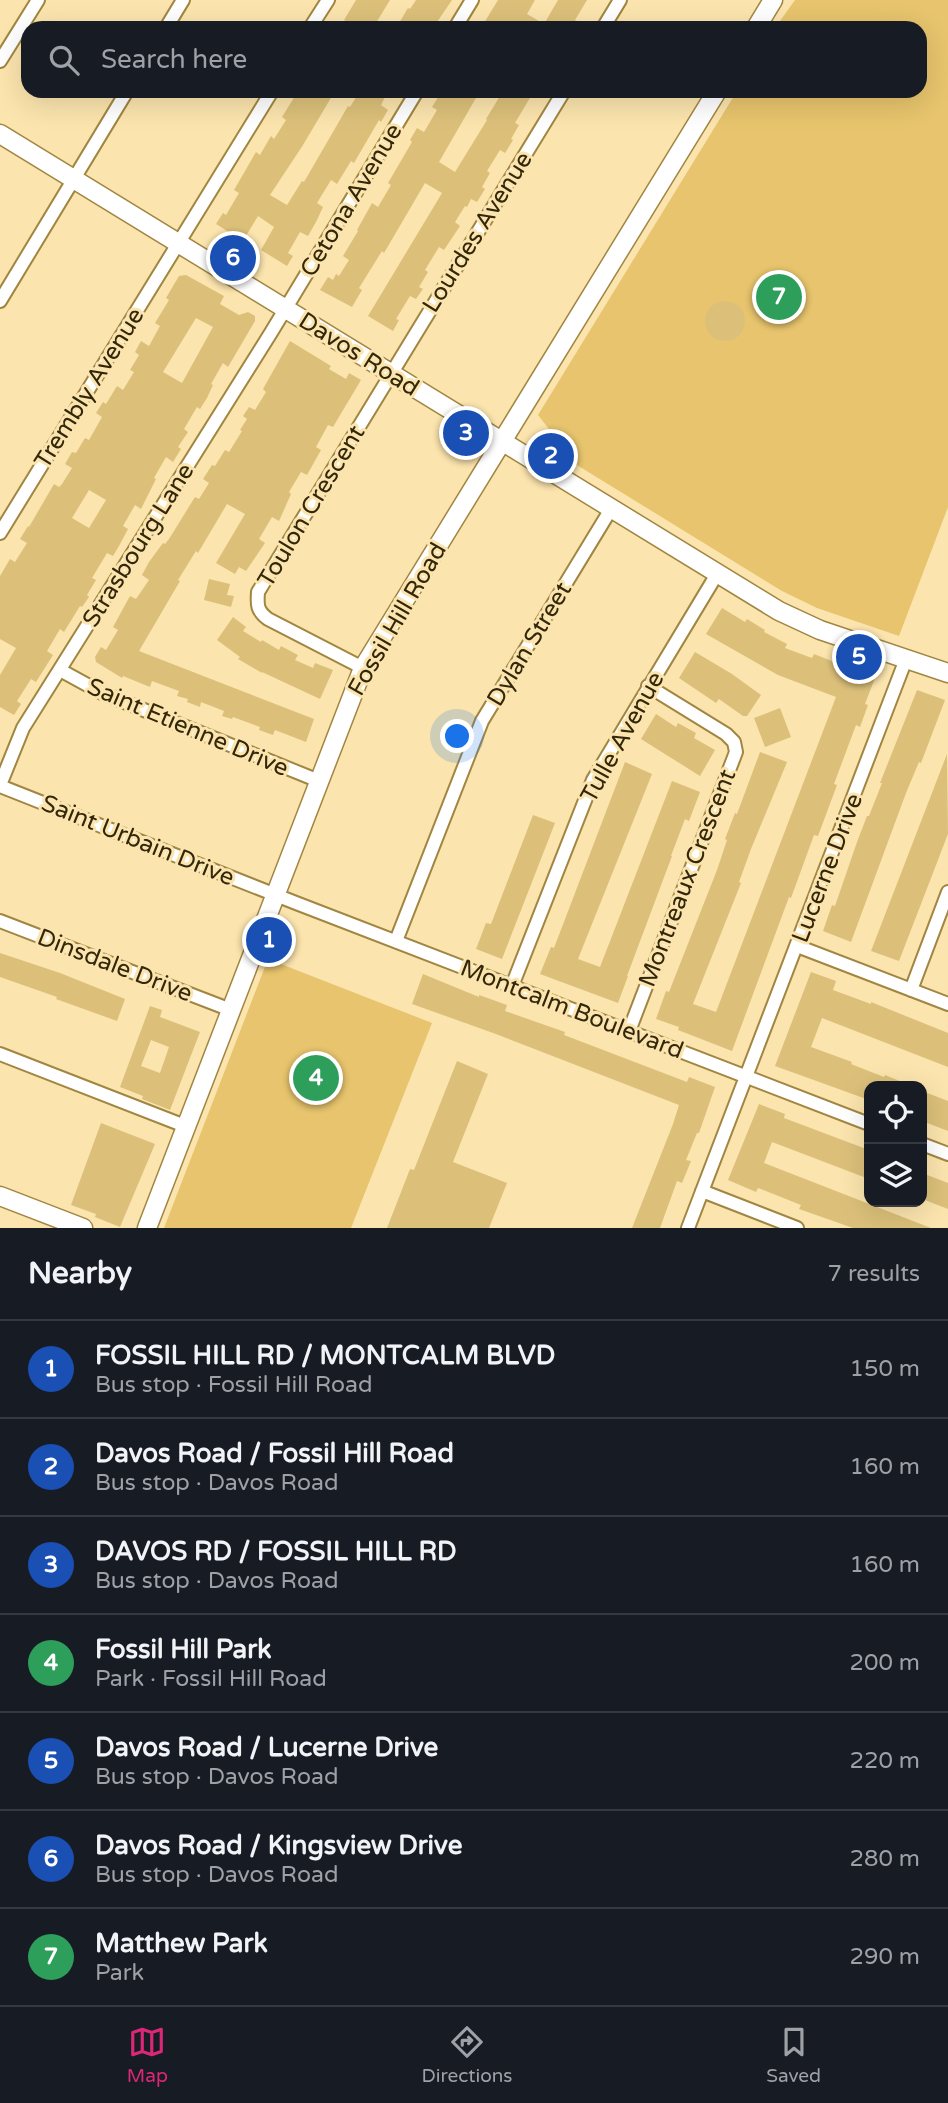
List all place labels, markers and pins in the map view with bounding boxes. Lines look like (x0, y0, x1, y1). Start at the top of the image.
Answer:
pin: 6 (210, 232, 256, 284)
pin: 7 (756, 271, 802, 323)
pin: 3 (443, 407, 489, 459)
pin: 2 (528, 430, 574, 482)
pin: 5 (836, 631, 882, 683)
pin: 1 (246, 914, 292, 966)
pin: 4 (293, 1052, 339, 1104)

